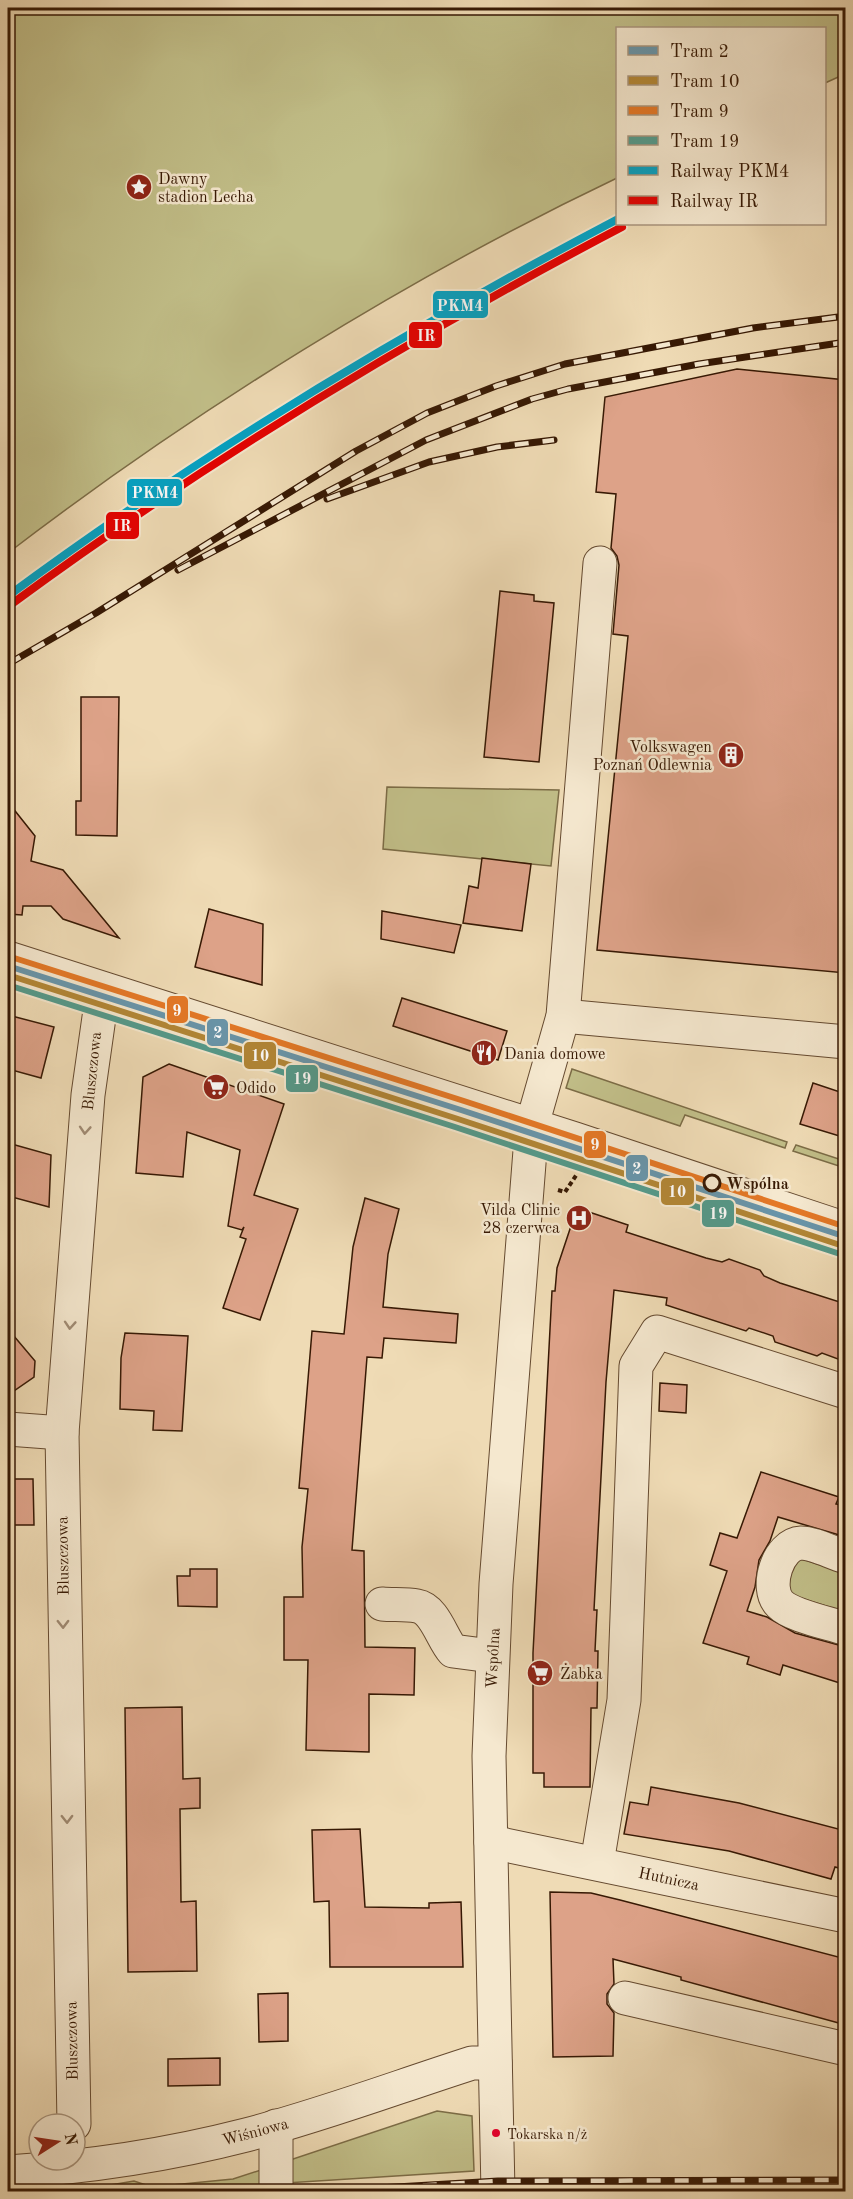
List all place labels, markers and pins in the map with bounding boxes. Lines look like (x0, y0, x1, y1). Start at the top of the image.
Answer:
place icon: Dawny stadion Lecha (124, 172, 154, 202)
place label: Dawny stadion Lecha (158, 172, 254, 206)
place label: Volkswagen Poznań Odlewnia (593, 740, 712, 774)
building icon: Volkswagen Poznań Odlewnia (716, 740, 746, 770)
restaurant icon: Dania domowe (469, 1038, 499, 1068)
place label: Dania domowe (504, 1047, 605, 1063)
supermarket icon: Odido (201, 1072, 231, 1102)
place label: Odido (236, 1081, 276, 1097)
marker: Wspólna (703, 1174, 721, 1192)
place label: Wspólna (726, 1177, 789, 1193)
place label: Vilda Clinic 28 czerwca (480, 1203, 560, 1237)
hospital icon: Vilda Clinic 28 czerwca (564, 1203, 594, 1233)
supermarket icon: Żabka (525, 1658, 555, 1688)
place label: Żabka (560, 1663, 603, 1683)
marker: Tokarska n/ż (490, 2127, 502, 2139)
place label: Tokarska n/ż (507, 2128, 587, 2142)

